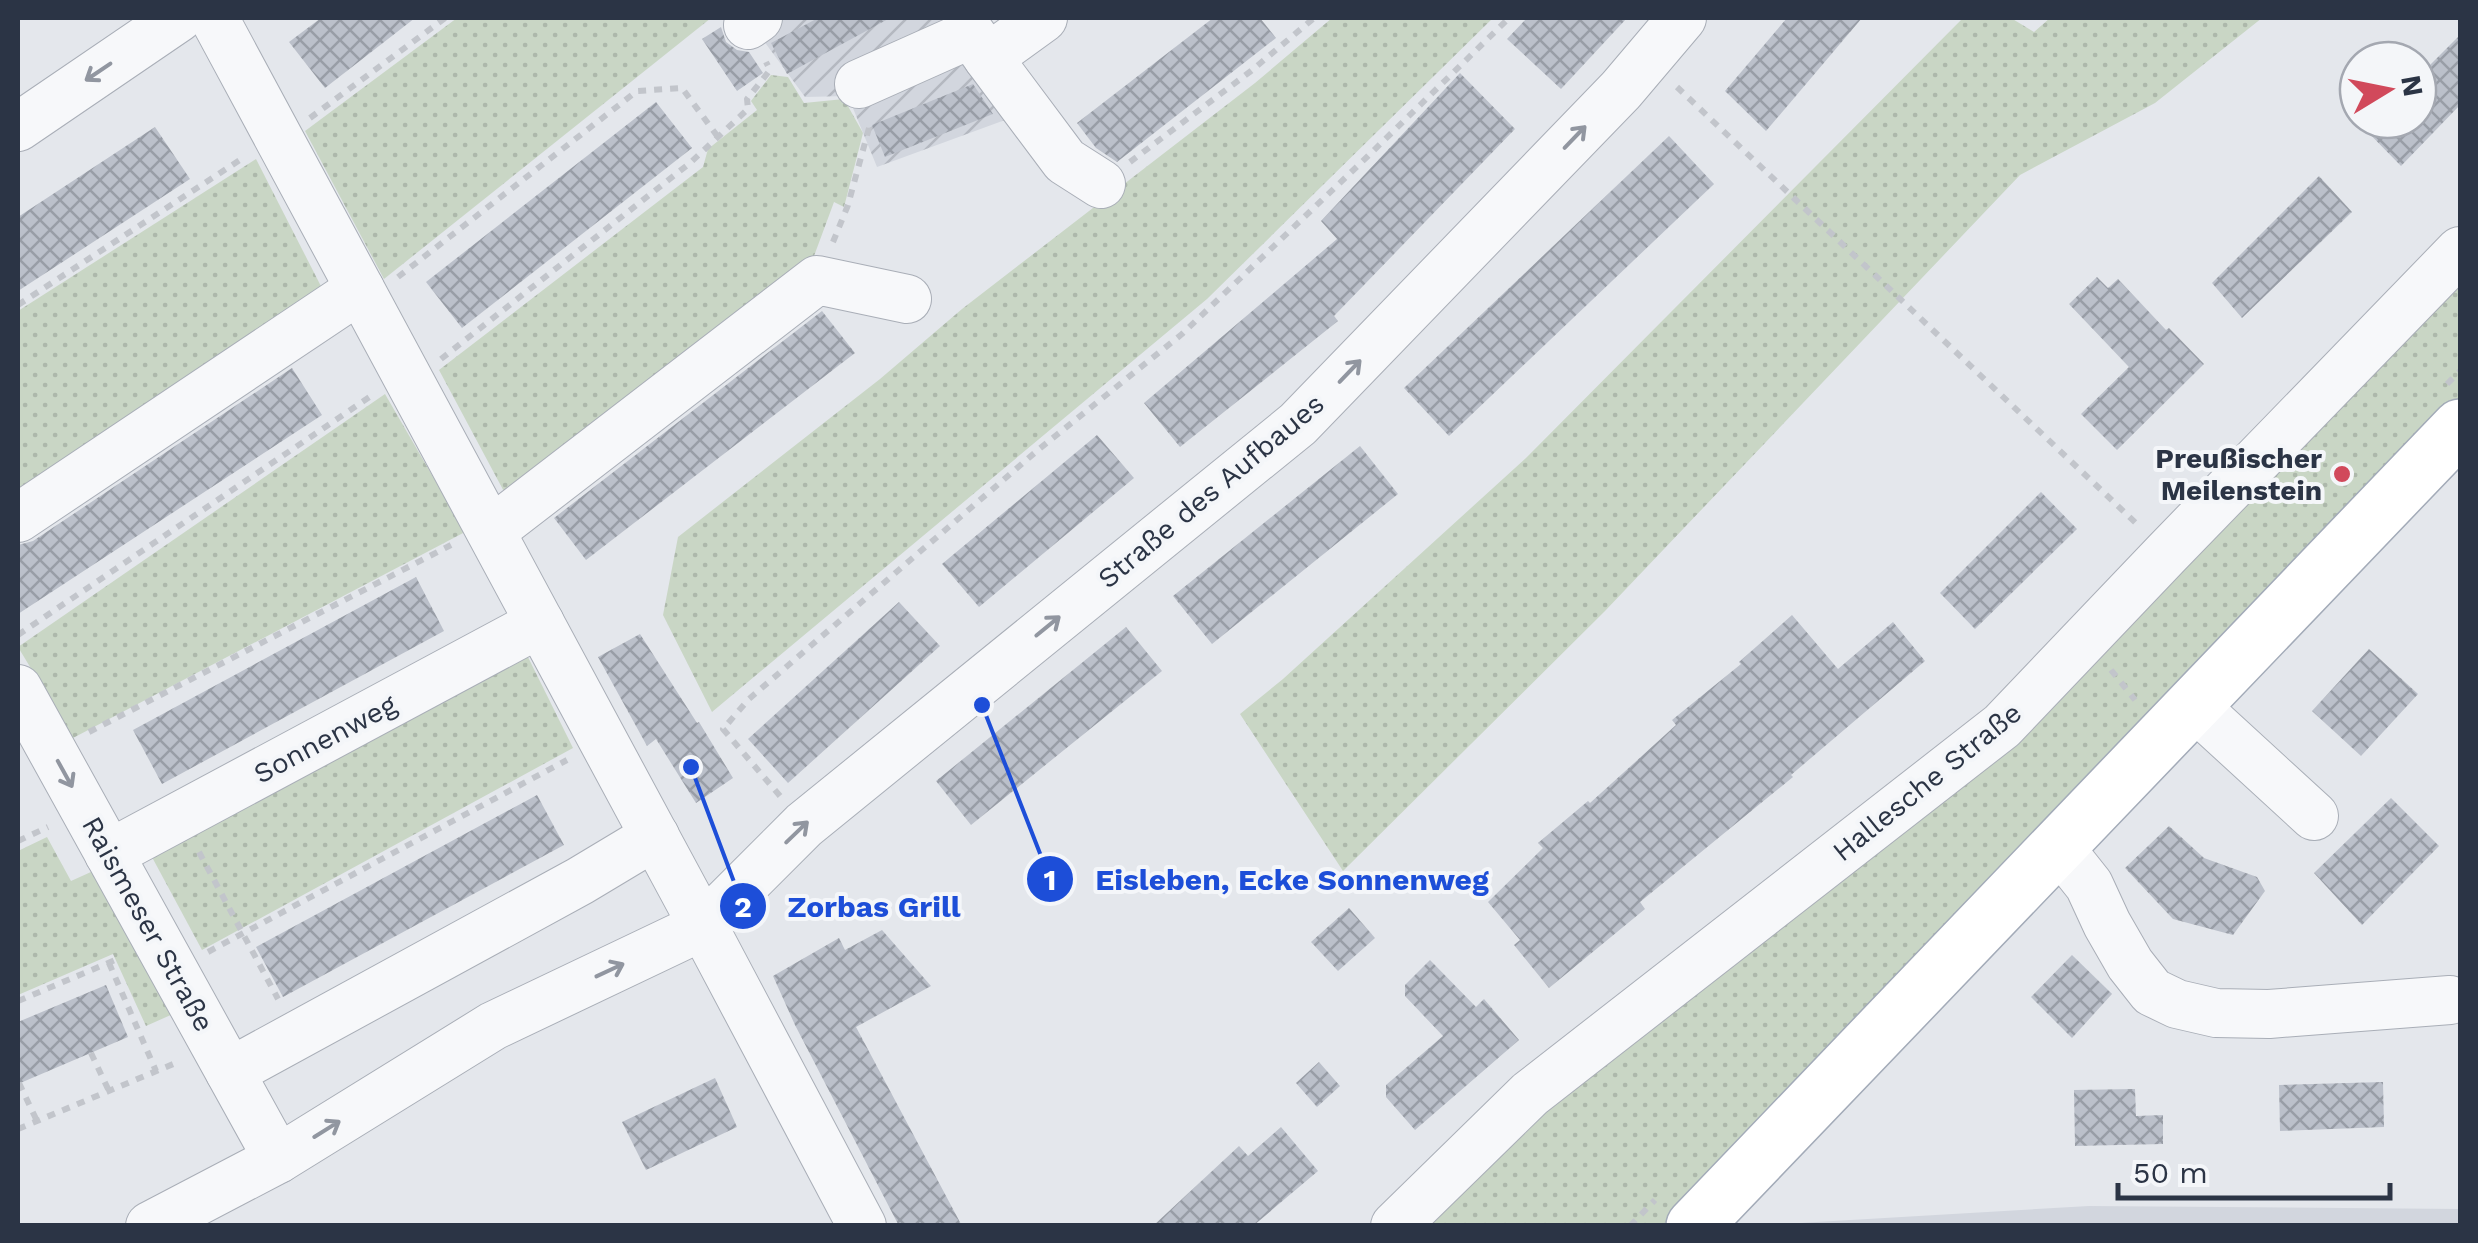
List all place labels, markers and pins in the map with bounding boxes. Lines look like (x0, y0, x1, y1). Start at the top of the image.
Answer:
place label: Preußischer Meilenstein (2155, 442, 2322, 507)
marker: Preußischer Meilenstein (2331, 463, 2353, 485)
callout: Eisleben, Ecke Sonnenweg (1025, 849, 1509, 909)
callout: Zorbas Grill (718, 876, 981, 936)

